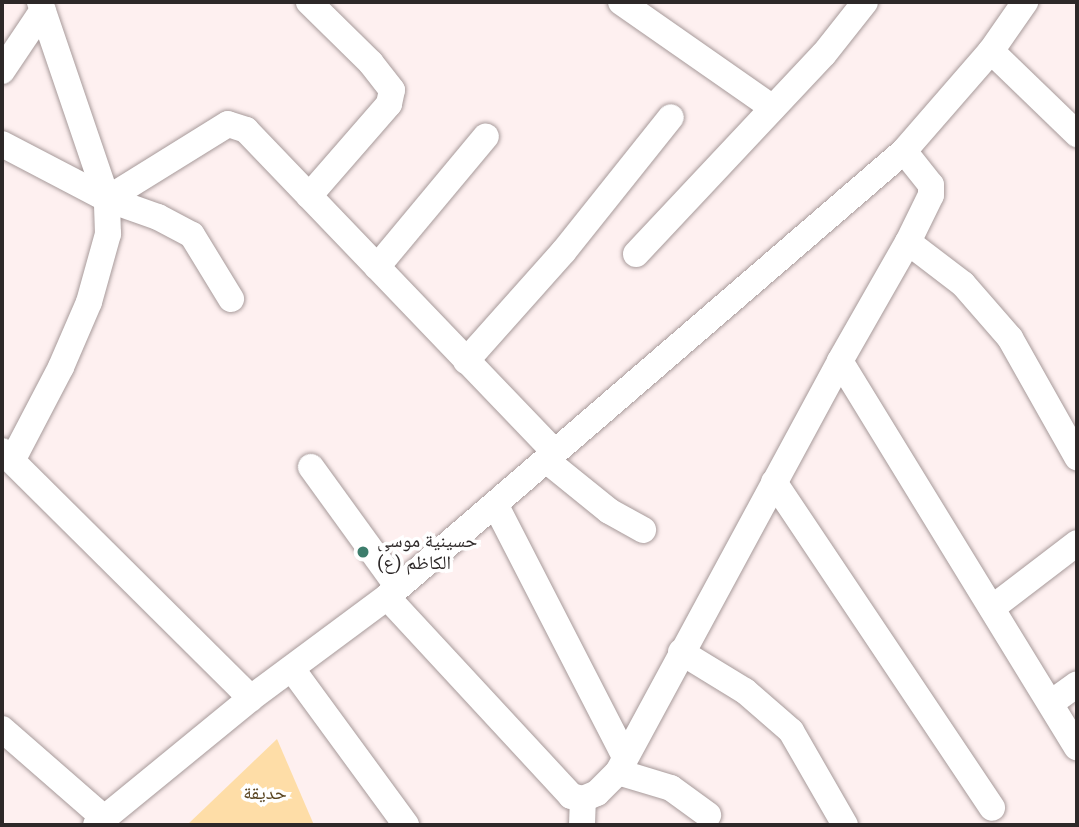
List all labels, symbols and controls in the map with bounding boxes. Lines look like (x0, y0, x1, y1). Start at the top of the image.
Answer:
place label: حسينية موسى الكاظم (ع) (377, 530, 477, 574)
marker: حسينية موسى الكاظم (ع) (355, 544, 371, 560)
park label: حديقة (243, 782, 287, 804)

